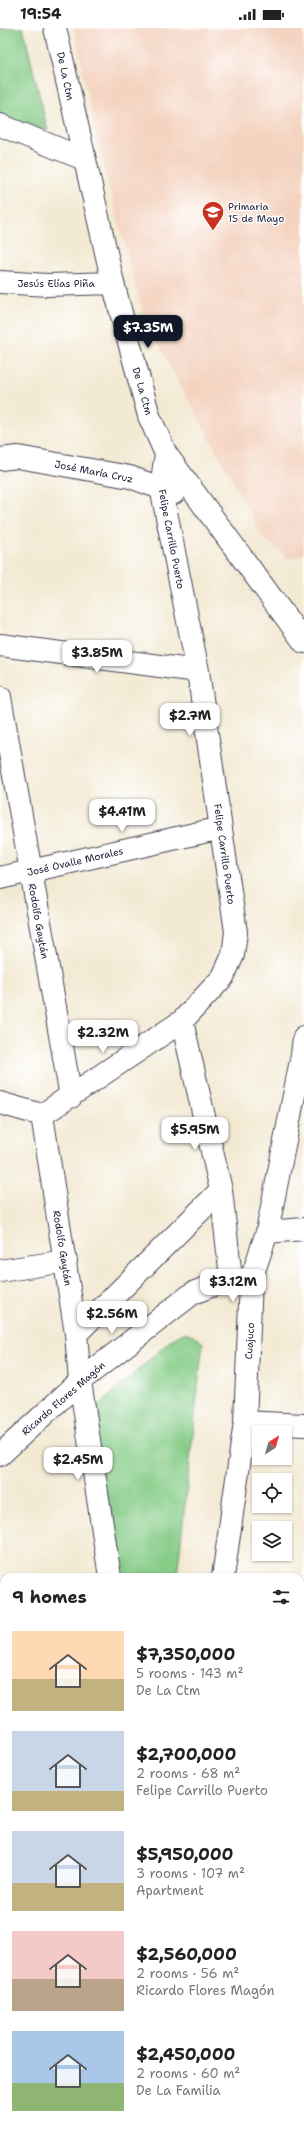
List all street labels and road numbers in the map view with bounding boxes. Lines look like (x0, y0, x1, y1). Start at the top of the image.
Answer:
street label: De La Ctm (54, 51, 77, 102)
street label: Jesús Elías Piña (17, 277, 95, 290)
street label: De La Ctm (129, 366, 156, 417)
street label: José María Cruz (53, 457, 134, 485)
street label: Felipe Carrillo Puerto (155, 488, 188, 590)
street label: Felipe Carrillo Puerto (211, 803, 238, 905)
street label: José Ovalle Morales (26, 844, 125, 879)
street label: Rodolfo Gaytán (25, 882, 52, 960)
street label: Rodolfo Gaytán (50, 1209, 75, 1287)
street label: Cuajuco (242, 1322, 257, 1360)
street label: Ricardo Flores Magón (19, 1359, 108, 1438)

